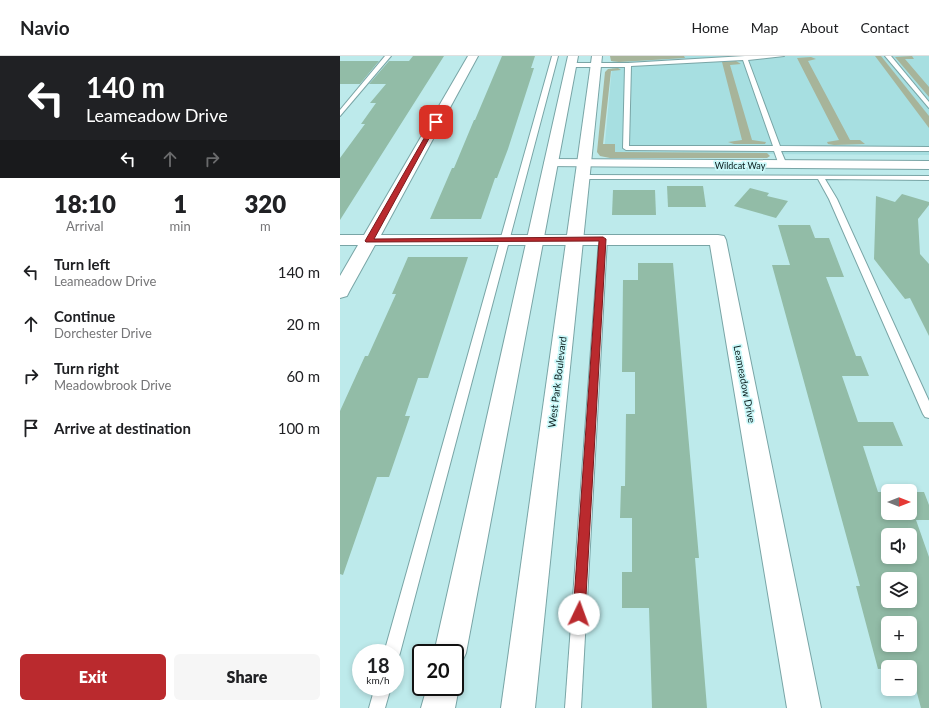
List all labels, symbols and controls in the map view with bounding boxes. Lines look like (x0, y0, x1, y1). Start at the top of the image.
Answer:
text: Navio (20, 16, 70, 39)
text: Home (691, 19, 729, 36)
text: Map (751, 19, 778, 36)
text: About (800, 19, 838, 36)
text: Contact (860, 19, 909, 36)
text: 140 m (86, 70, 165, 104)
icon: left (20, 72, 72, 124)
text: Leameadow Drive (86, 104, 228, 126)
pin (419, 105, 453, 139)
icon: arrive (425, 111, 447, 133)
icon: left (117, 148, 139, 170)
icon: ahead (159, 148, 181, 170)
icon: right (201, 148, 223, 170)
street label: Wildcat Way (715, 160, 766, 171)
text: 18:10 (54, 189, 116, 218)
text: 1 (173, 189, 187, 218)
text: 320 (244, 189, 286, 218)
text: Arrival (66, 218, 104, 234)
text: min (170, 218, 191, 234)
text: m (260, 218, 271, 234)
text: Turn left (54, 255, 110, 273)
icon: left (20, 261, 42, 283)
text: 140 m (278, 263, 320, 281)
text: Leameadow Drive (54, 273, 156, 289)
text: Continue (54, 307, 115, 325)
icon: ahead (20, 313, 42, 335)
text: 20 m (286, 315, 320, 333)
text: Dorchester Drive (54, 325, 152, 341)
street label: West Park Boulevard (545, 336, 569, 428)
street label: Leameadow Drive (732, 344, 758, 424)
text: Turn right (54, 359, 119, 377)
icon: right (20, 365, 42, 387)
text: 60 m (286, 367, 320, 385)
text: Meadowbrook Drive (54, 377, 171, 393)
icon: arrive (20, 417, 42, 439)
text: Arrive at destination (54, 419, 191, 437)
text: 100 m (278, 419, 320, 437)
north arrow (881, 484, 917, 520)
map controls (881, 484, 917, 696)
button: sound (881, 528, 917, 564)
button: layers (881, 572, 917, 608)
position arrow (558, 593, 600, 635)
button: + (881, 616, 917, 652)
speed limit sign: 20 (412, 644, 464, 696)
text: 18 (366, 653, 390, 677)
button: Exit (20, 654, 166, 700)
button: Share (174, 654, 320, 700)
button: − (881, 660, 917, 696)
text: km/h (366, 674, 390, 686)

